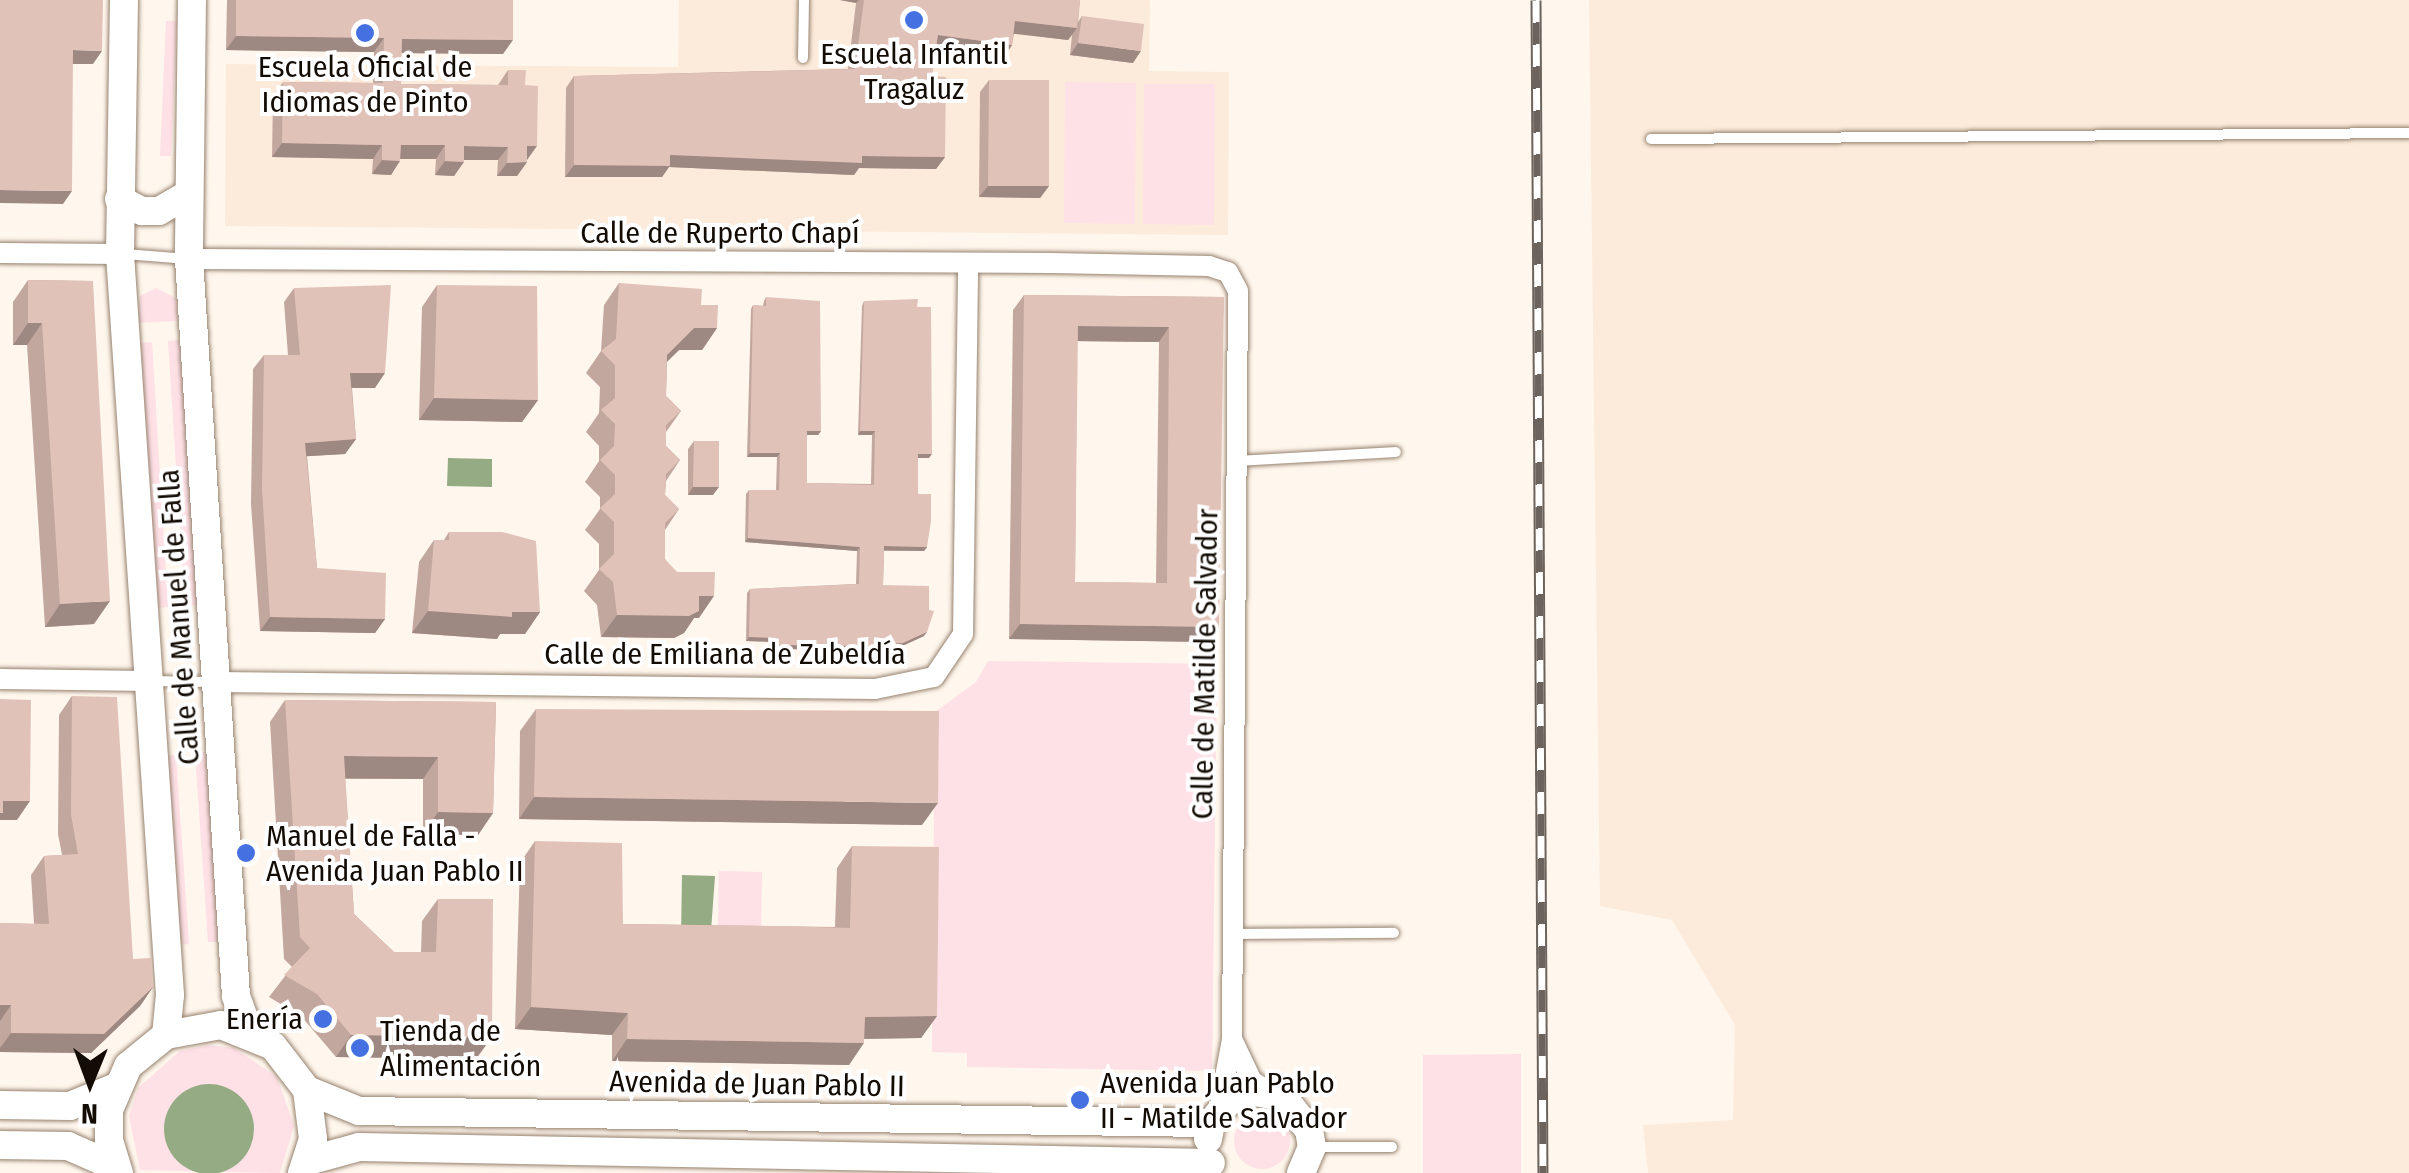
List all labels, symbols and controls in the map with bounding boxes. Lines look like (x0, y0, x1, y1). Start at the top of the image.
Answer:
marker: Escuela Infantil Tragaluz (903, 9, 925, 31)
marker: Escuela Oficial de Idiomas de Pinto (354, 22, 376, 44)
place label: Escuela Infantil Tragaluz (820, 36, 1008, 106)
place label: Escuela Oficial de Idiomas de Pinto (258, 49, 472, 120)
street label: Calle de Ruperto Chapí (580, 215, 860, 251)
street label: Calle de Manuel de Falla (151, 468, 207, 766)
street label: Calle de Matilde Salvador (1184, 508, 1226, 820)
street label: Calle de Emiliana de Zubeldía (544, 636, 906, 672)
place label: Manuel de Falla - Avenida Juan Pablo II (266, 818, 524, 888)
marker: Manuel de Falla - Avenida Juan Pablo II (235, 842, 257, 864)
place label: Enería (226, 1001, 303, 1037)
marker: Enería (312, 1008, 334, 1030)
place label: Tienda de Alimentación (380, 1013, 541, 1084)
north arrow (40, 1033, 140, 1133)
marker: Tienda de Alimentación (349, 1037, 371, 1059)
street label: Avenida de Juan Pablo II (609, 1063, 905, 1105)
place label: Avenida Juan Pablo II - Matilde Salvador (1100, 1065, 1347, 1136)
marker: Avenida Juan Pablo II - Matilde Salvador (1069, 1089, 1091, 1111)
text: N (81, 1097, 98, 1130)

